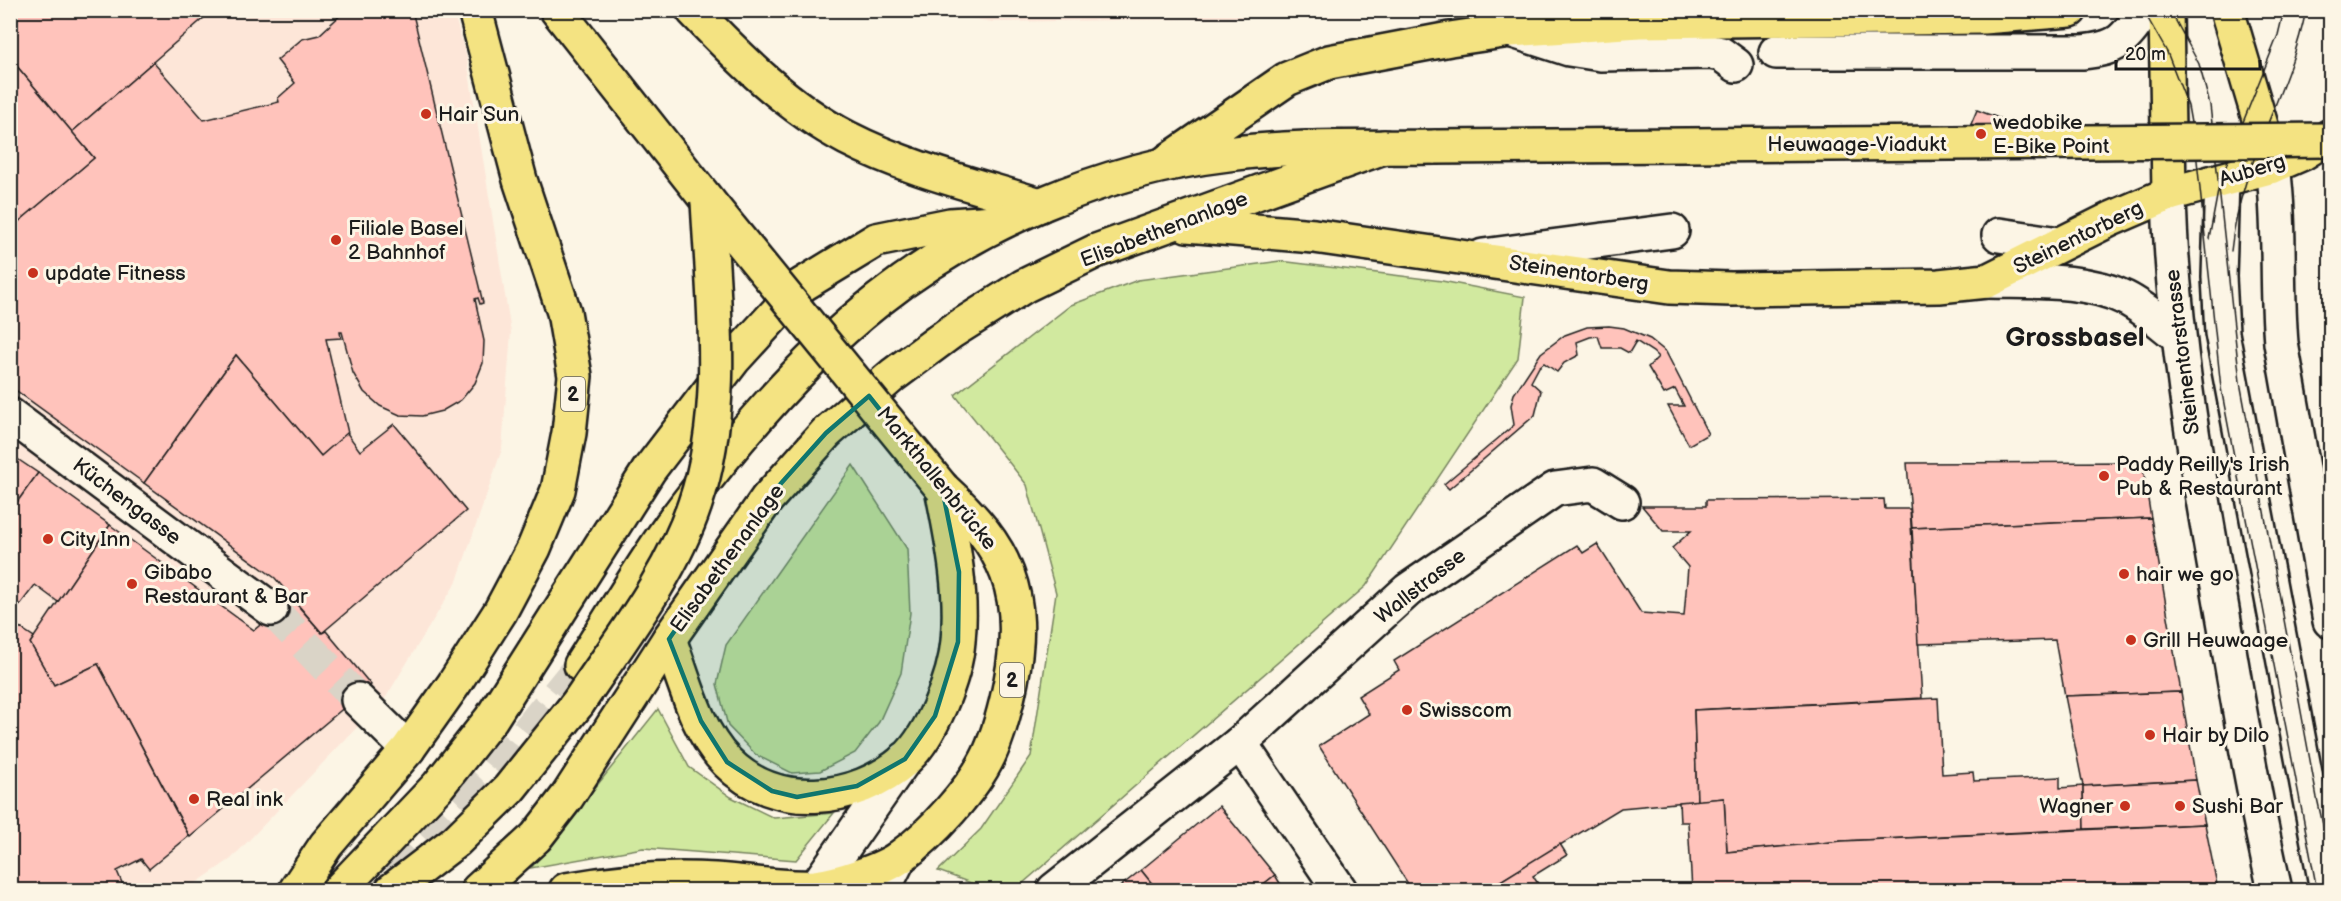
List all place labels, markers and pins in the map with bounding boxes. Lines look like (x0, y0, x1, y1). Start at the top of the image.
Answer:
place label: Hair Sun (438, 102, 519, 127)
marker: Hair Sun (419, 107, 433, 121)
place label: wedobike E-Bike Point (1993, 110, 2110, 159)
marker: wedobike E-Bike Point (1974, 127, 1988, 141)
place label: Filiale Basel 2 Bahnhof (348, 216, 463, 265)
marker: Filiale Basel 2 Bahnhof (329, 233, 343, 247)
place label: update Fitness (45, 261, 186, 286)
marker: update Fitness (26, 266, 40, 280)
place label: Paddy Reilly's Irish Pub & Restaurant (2116, 452, 2290, 501)
marker: Paddy Reilly's Irish Pub & Restaurant (2097, 469, 2111, 483)
place label: City Inn (60, 527, 130, 552)
marker: City Inn (41, 532, 55, 546)
place label: Gibabo Restaurant & Bar (144, 560, 308, 609)
place label: hair we go (2136, 562, 2234, 587)
marker: hair we go (2117, 567, 2131, 581)
marker: Gibabo Restaurant & Bar (125, 577, 139, 591)
place label: Grill Heuwaage (2143, 628, 2288, 653)
marker: Grill Heuwaage (2124, 633, 2138, 647)
place label: Swisscom (1419, 698, 1512, 723)
marker: Swisscom (1400, 703, 1414, 717)
place label: Hair by Dilo (2162, 723, 2270, 748)
marker: Hair by Dilo (2143, 728, 2157, 742)
place label: Real ink (206, 787, 283, 812)
marker: Real ink (187, 792, 201, 806)
place label: Wagner (2039, 794, 2113, 819)
place label: Sushi Bar (2192, 794, 2283, 819)
marker: Wagner (2118, 799, 2132, 813)
marker: Sushi Bar (2173, 799, 2187, 813)

